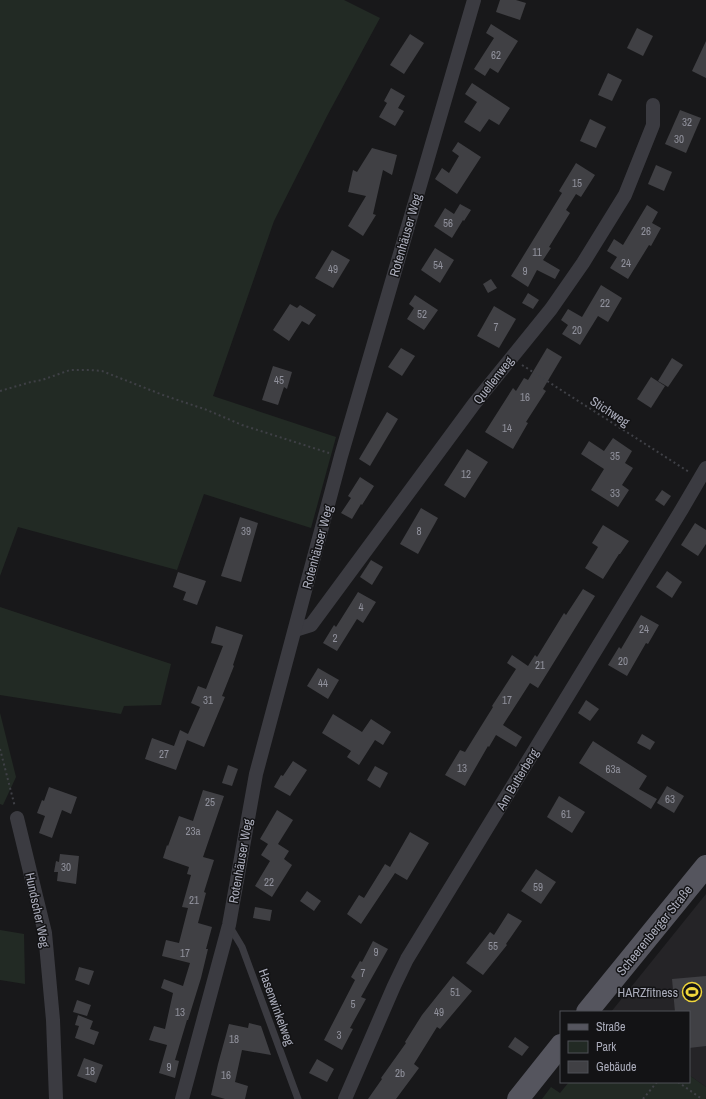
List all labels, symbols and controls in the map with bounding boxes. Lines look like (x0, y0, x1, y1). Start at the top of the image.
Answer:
house number: 62 (491, 48, 501, 62)
house number: 32 (682, 115, 692, 129)
house number: 30 (674, 132, 684, 146)
house number: 15 (572, 176, 582, 190)
street label: Rotenhäuser Weg (385, 192, 425, 279)
house number: 56 (443, 216, 453, 230)
house number: 26 (641, 224, 651, 238)
house number: 11 (532, 245, 542, 259)
house number: 24 (621, 256, 631, 270)
house number: 54 (433, 258, 443, 272)
house number: 49 (328, 262, 338, 276)
house number: 9 (522, 264, 528, 278)
house number: 22 (600, 296, 610, 310)
house number: 52 (417, 307, 427, 321)
house number: 7 (493, 320, 499, 334)
house number: 20 (572, 323, 582, 337)
street label: Quellenweg (469, 353, 517, 408)
house number: 45 (274, 373, 284, 387)
house number: 16 (520, 390, 530, 404)
street label: Stichweg (587, 392, 633, 431)
house number: 14 (502, 421, 512, 435)
house number: 35 (610, 449, 620, 463)
house number: 12 (461, 467, 471, 481)
house number: 33 (610, 486, 620, 500)
street label: Rotenhäuser Weg (298, 503, 337, 591)
house number: 39 (241, 524, 251, 538)
house number: 8 (416, 524, 422, 538)
house number: 4 (358, 600, 364, 614)
house number: 24 (639, 622, 649, 636)
house number: 2 (332, 631, 338, 645)
house number: 20 (618, 654, 628, 668)
house number: 21 (535, 658, 545, 672)
house number: 44 (318, 676, 328, 690)
house number: 31 (203, 693, 213, 707)
house number: 17 (502, 693, 512, 707)
street label: Am Butterberg (492, 745, 542, 814)
house number: 27 (159, 747, 169, 761)
house number: 13 (457, 761, 467, 775)
house number: 63a (605, 762, 621, 776)
house number: 63 (665, 792, 675, 806)
house number: 25 (205, 795, 215, 809)
house number: 61 (561, 807, 571, 821)
street label: Rotenhäuser Weg (225, 817, 256, 905)
house number: 23a (185, 824, 201, 838)
house number: 30 (61, 860, 71, 874)
street label: Hundscher Weg (21, 871, 54, 949)
house number: 22 (264, 875, 274, 889)
house number: 59 (533, 880, 543, 894)
street label: Scheerenberger Straße (613, 882, 696, 979)
house number: 21 (189, 893, 199, 907)
house number: 55 (488, 939, 498, 953)
house number: 9 (373, 945, 379, 959)
house number: 17 (180, 946, 190, 960)
street label: Hasenwinkelweg (255, 966, 298, 1048)
house number: 7 (360, 966, 366, 980)
sports icon: HARZfitness (681, 981, 703, 1003)
place label: HARZfitness (618, 984, 678, 1001)
house number: 51 (450, 985, 460, 999)
house number: 5 (350, 997, 356, 1011)
house number: 13 (175, 1005, 185, 1019)
house number: 49 (434, 1005, 444, 1019)
legend (560, 1011, 690, 1083)
text: Straße (596, 1019, 626, 1035)
house number: 3 (336, 1028, 342, 1042)
house number: 18 (229, 1032, 239, 1046)
text: Park (596, 1039, 616, 1055)
text: Gebäude (596, 1059, 637, 1075)
house number: 9 (166, 1060, 172, 1074)
house number: 18 (85, 1064, 95, 1078)
house number: 2b (395, 1066, 405, 1080)
house number: 16 (221, 1068, 231, 1082)

